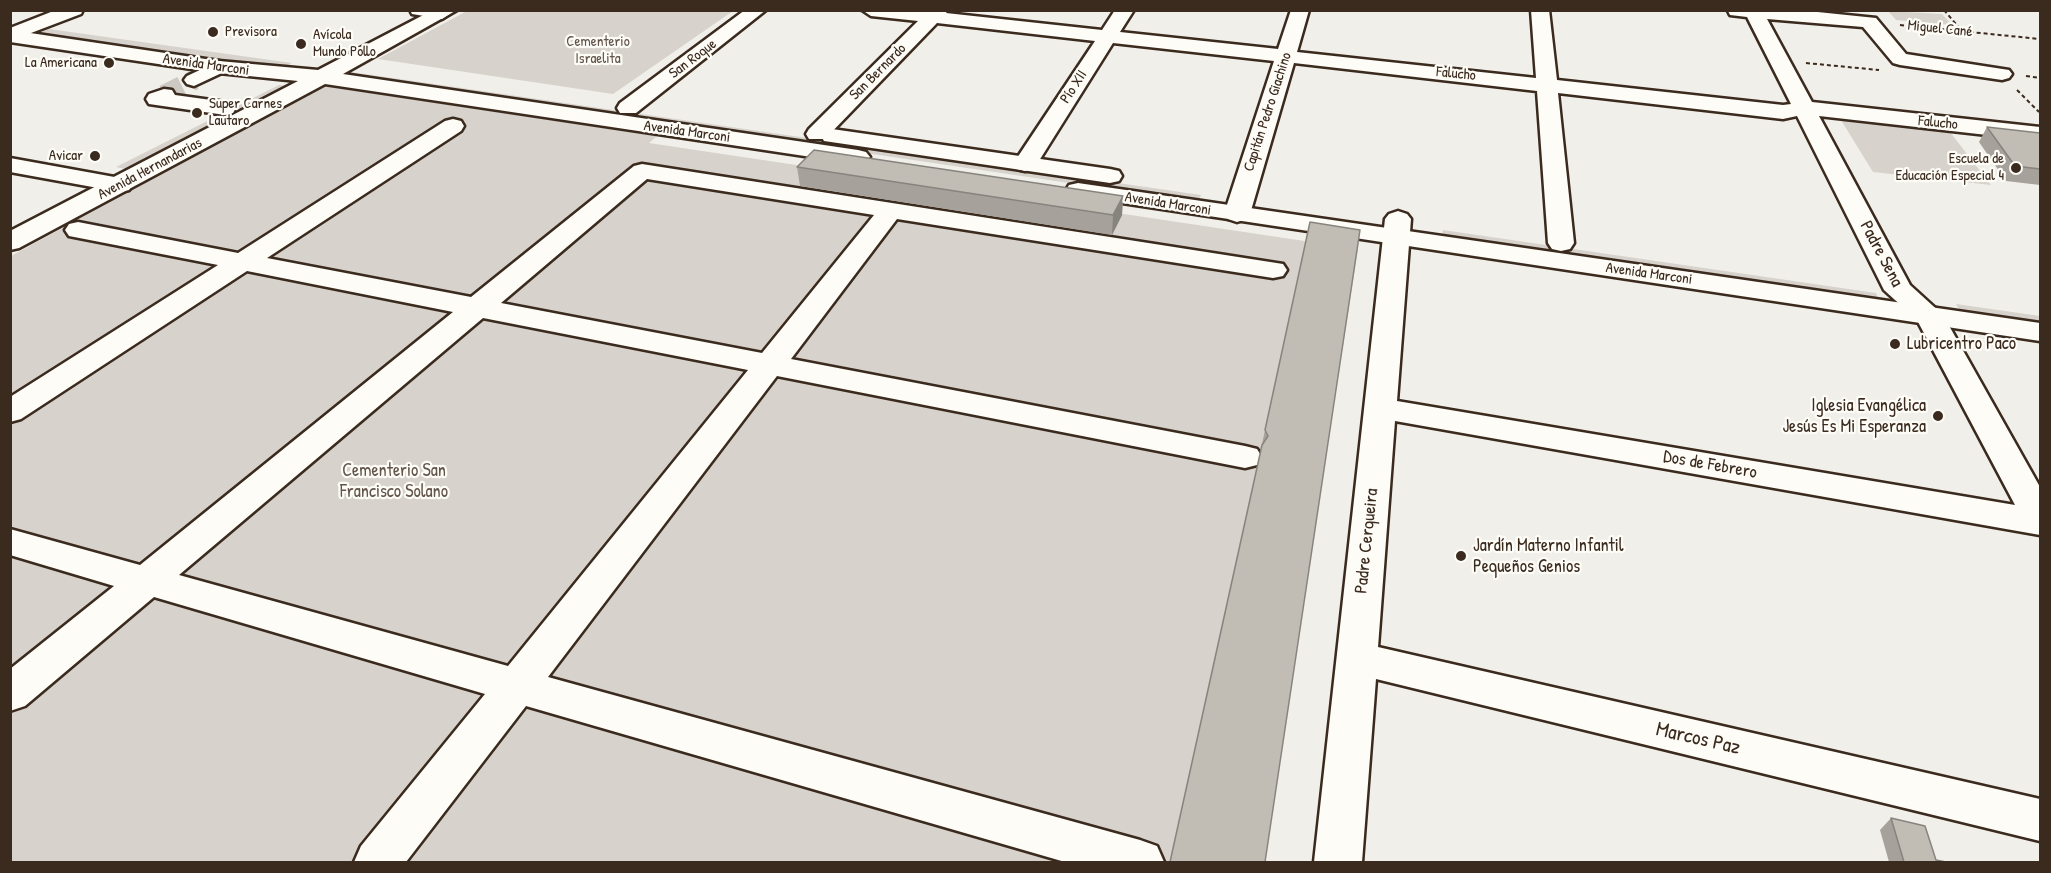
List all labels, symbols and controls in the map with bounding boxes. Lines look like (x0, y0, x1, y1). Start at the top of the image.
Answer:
street label: Miguel Cané (1907, 17, 1973, 41)
place label: Previsora (225, 23, 277, 41)
marker: Previsora (206, 25, 220, 39)
place label: Avícola Mundo Pollo (313, 26, 376, 61)
park label: Cementerio Israelita (566, 33, 630, 68)
street label: San Roque (666, 35, 720, 83)
marker: Avícola Mundo Pollo (294, 37, 308, 51)
street label: San Bernardo (846, 40, 910, 104)
street label: Avenida Marconi (162, 50, 250, 80)
street label: Capitán Pedro Giachino (1240, 50, 1296, 174)
place label: La Americana (25, 54, 97, 72)
marker: La Americana (102, 56, 116, 70)
street label: Falucho (1435, 63, 1477, 85)
street label: Pío XII (1057, 67, 1091, 107)
place label: Super Carnes Lautaro (209, 95, 282, 130)
marker: Super Carnes Lautaro (190, 106, 204, 120)
street label: Falucho (1917, 112, 1959, 134)
street label: Avenida Marconi (643, 117, 731, 147)
street label: Avenida Hernandarias (95, 134, 205, 204)
place label: Avicar (49, 147, 83, 165)
marker: Avicar (88, 149, 102, 163)
place label: Escuela de Educación Especial 4 (1895, 150, 2004, 185)
marker: Escuela de Educación Especial 4 (2009, 161, 2023, 175)
street label: Avenida Marconi (1124, 188, 1212, 220)
street label: Padre Sena (1855, 217, 1907, 291)
street label: Avenida Marconi (1605, 259, 1693, 289)
place label: Lubricentro Paco (1907, 333, 2016, 355)
marker: Lubricentro Paco (1888, 337, 1902, 351)
place label: Iglesia Evangélica Jesús Es Mi Esperanza (1782, 395, 1926, 438)
marker: Iglesia Evangélica Jesús Es Mi Esperanza (1931, 409, 1945, 423)
street label: Dos de Febrero (1661, 446, 1759, 484)
park label: Cementerio San Francisco Solano (340, 460, 448, 502)
street label: Padre Cerqueira (1351, 487, 1383, 595)
place label: Jardín Materno Infantil Pequeños Genios (1473, 535, 1624, 578)
marker: Jardín Materno Infantil Pequeños Genios (1454, 549, 1468, 563)
street label: Marcos Paz (1653, 717, 1743, 761)

